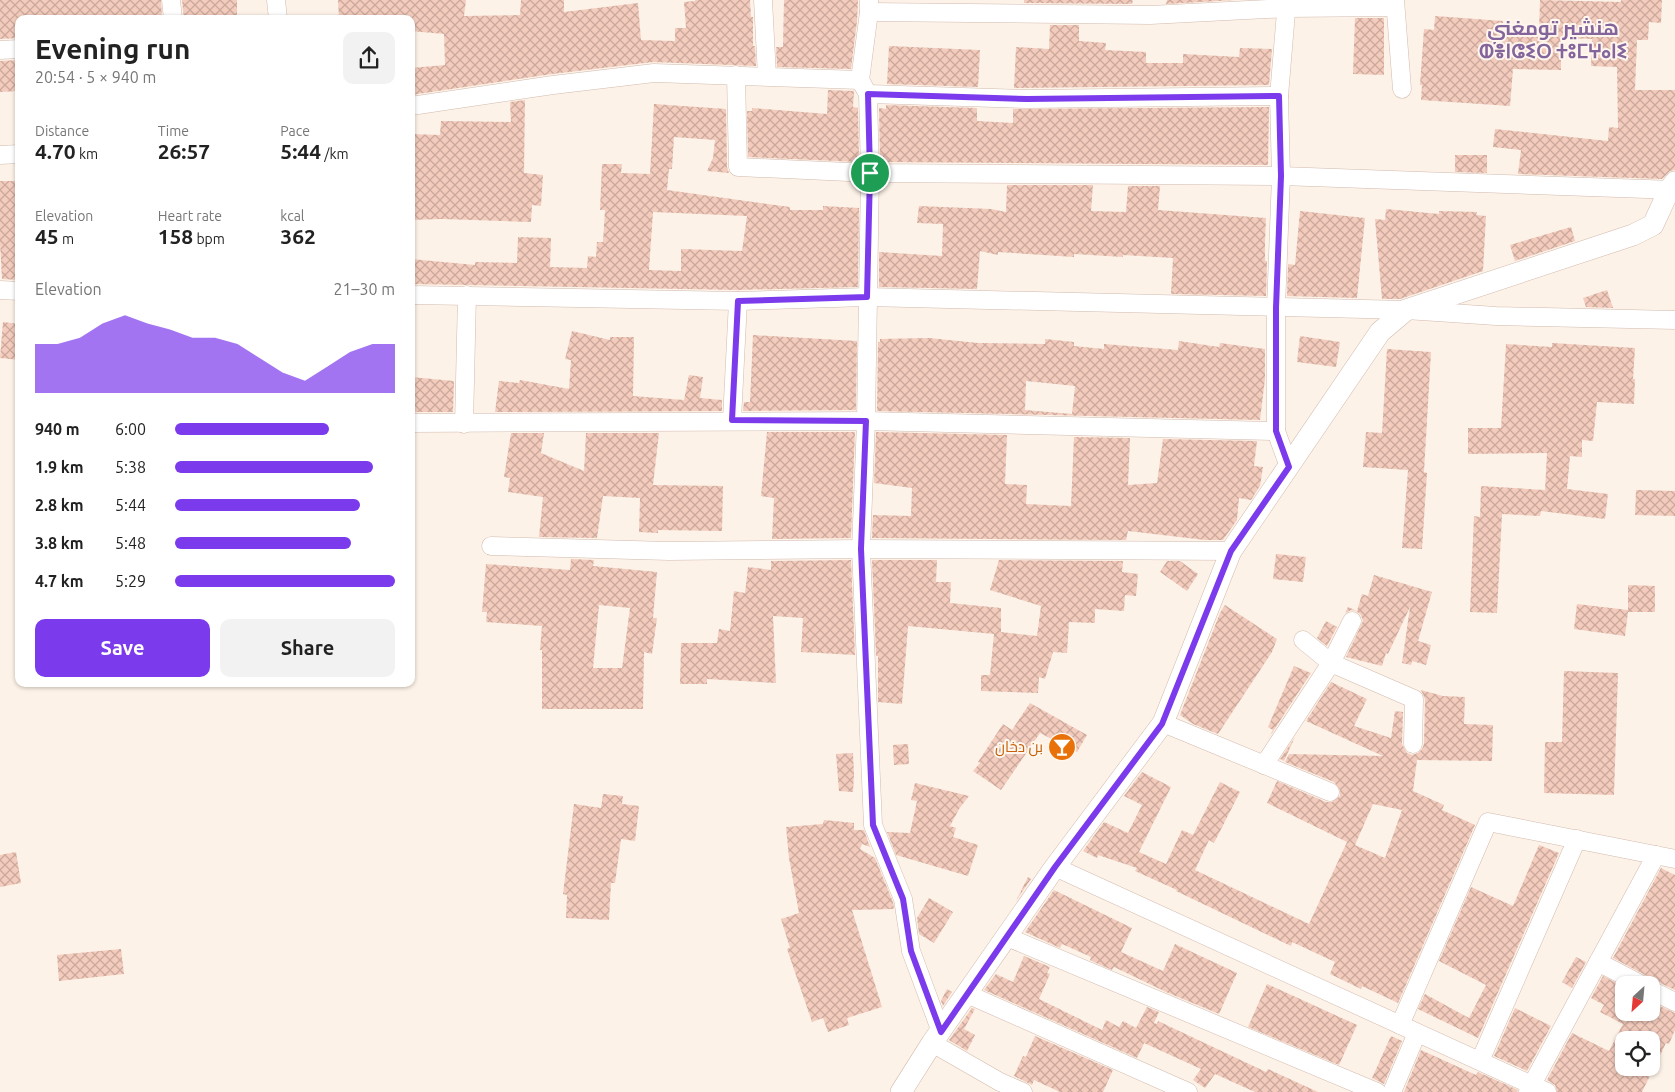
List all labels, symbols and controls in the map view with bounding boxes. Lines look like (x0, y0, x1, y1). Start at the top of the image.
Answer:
district label: هنشير تومغني ⵀⴻⵏⵛⵉⵔ ⵜⵓⵎⵖⴰⵏⵉ (1479, 16, 1627, 62)
button: share (343, 32, 395, 84)
text: Evening run (35, 33, 190, 64)
text: 20:54 · 5 × 940 m (35, 68, 156, 86)
text: Distance (35, 123, 89, 139)
text: Time (158, 123, 189, 139)
text: Pace (280, 123, 310, 139)
text: 4.70 (35, 139, 76, 163)
text: 26:57 (158, 139, 210, 163)
text: 5:44 (280, 139, 321, 163)
text: km (76, 146, 98, 162)
text: /km (321, 146, 349, 162)
pin (849, 152, 891, 194)
icon: arrive (856, 159, 884, 187)
text: Elevation (35, 208, 93, 224)
text: Heart rate (158, 208, 222, 224)
text: kcal (280, 208, 305, 224)
text: 45 (35, 224, 59, 248)
text: 158 (158, 224, 193, 248)
text: 362 (280, 224, 316, 248)
text: m (59, 231, 74, 247)
text: bpm (193, 231, 225, 247)
text: Elevation (35, 280, 102, 298)
text: 21–30 m (333, 280, 395, 298)
text: 940 m (35, 420, 80, 438)
text: 6:00 (115, 420, 146, 438)
text: 1.9 km (35, 458, 84, 476)
text: 5:38 (115, 458, 146, 476)
text: 2.8 km (35, 496, 84, 514)
text: 5:44 (115, 496, 146, 514)
text: 3.8 km (35, 534, 84, 552)
text: 5:48 (115, 534, 146, 552)
text: 4.7 km (35, 572, 84, 590)
text: 5:29 (115, 572, 146, 590)
button: Save (35, 619, 210, 677)
button: Share (220, 619, 395, 677)
bar icon: بن دخان (1047, 732, 1077, 762)
place label: بن دخان (995, 738, 1043, 757)
north arrow (1615, 976, 1660, 1021)
map controls (1615, 976, 1660, 1076)
button: locate (1615, 1031, 1660, 1076)

